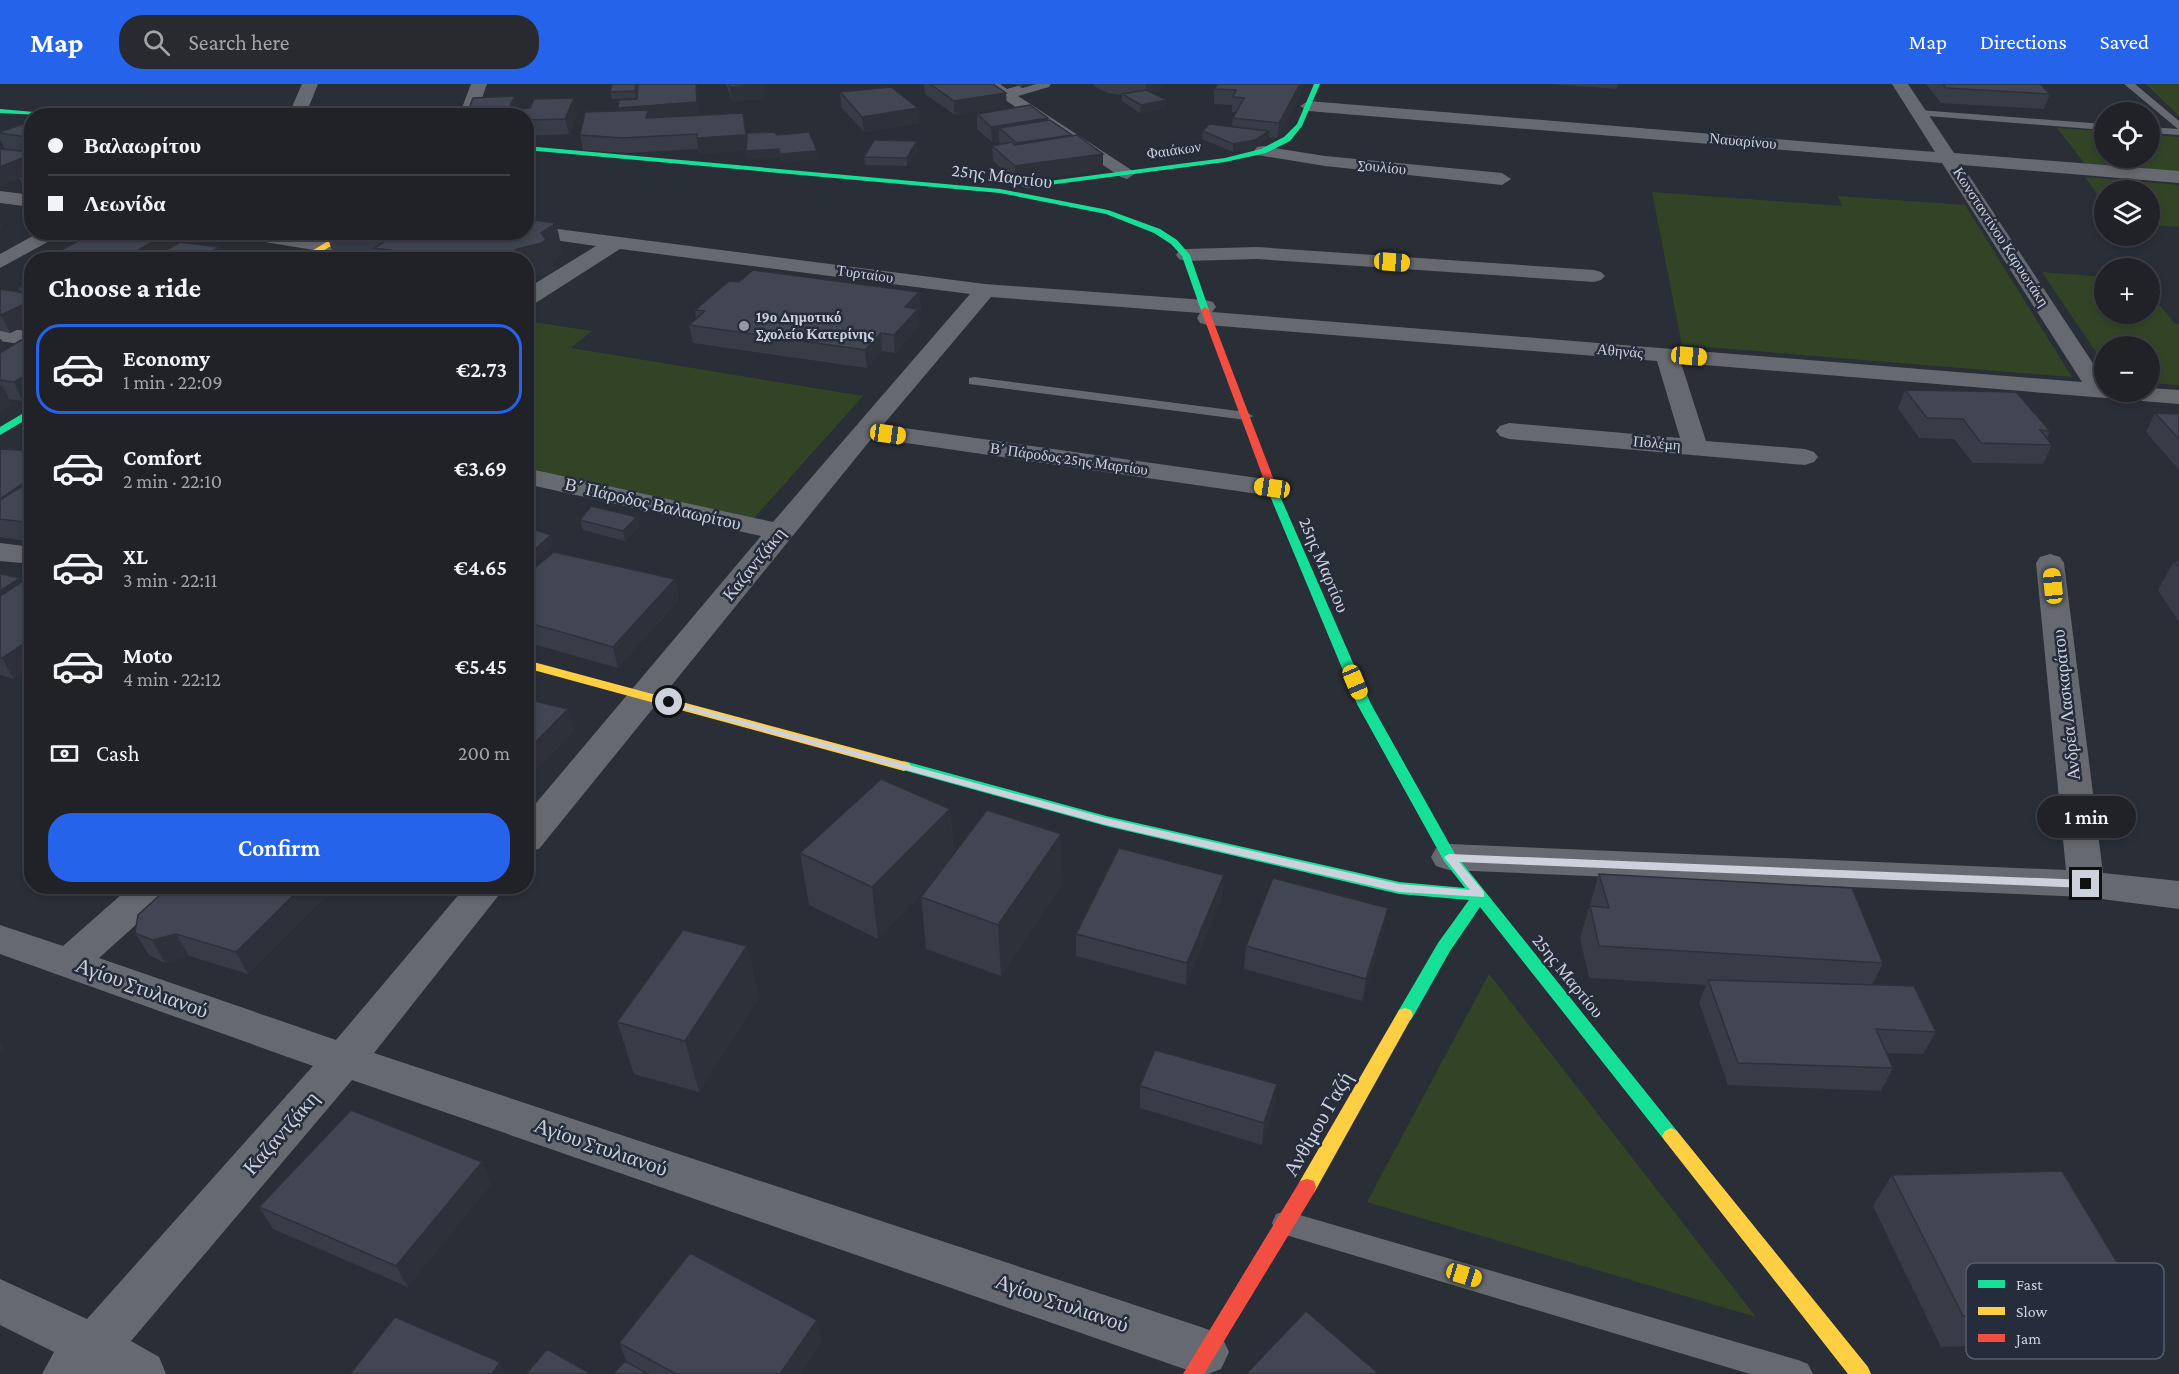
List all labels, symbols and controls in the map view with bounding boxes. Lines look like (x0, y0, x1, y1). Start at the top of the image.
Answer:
search box (119, 15, 539, 69)
icon: search (140, 26, 173, 59)
text: Map (30, 27, 83, 58)
text: Search here (188, 30, 289, 55)
text: Map (1909, 30, 1947, 54)
text: Directions (1980, 30, 2067, 54)
text: Saved (2100, 30, 2149, 54)
map controls (2094, 102, 2160, 402)
button: locate (2094, 102, 2160, 168)
street label: Ναυαρίνου (1709, 130, 1777, 152)
text: Βαλαωρίτου (84, 133, 201, 158)
street label: Φαιάκων (1146, 138, 1202, 162)
street label: Σουλίου (1357, 157, 1407, 177)
street label: 25ης Μαρτίου (950, 160, 1054, 192)
street label: Κωνσταντίνου Καρυωτάκη (1950, 165, 2052, 310)
button: layers (2094, 180, 2160, 246)
text: Λεωνίδα (84, 191, 166, 216)
car (1373, 252, 1411, 272)
button: + (2094, 258, 2160, 324)
street label: Τυρταίου (836, 262, 894, 286)
text: Choose a ride (48, 273, 201, 303)
place label: 19ο Δημοτικό Σχολείο Κατερίνης (756, 309, 874, 342)
marker: 19ο Δημοτικό Σχολείο Κατερίνης (737, 319, 751, 333)
button: − (2094, 336, 2160, 402)
street label: Αθηνάς (1596, 341, 1644, 361)
icon: car (51, 342, 105, 396)
car (1670, 345, 1708, 367)
text: Economy (123, 346, 210, 371)
text: €2.73 (456, 357, 507, 382)
text: 1 min · 22:09 (123, 371, 223, 393)
car (869, 423, 907, 445)
street label: Πολέμη (1632, 433, 1682, 454)
street label: Β΄ Πάροδος 25ης Μαρτίου (989, 440, 1149, 478)
icon: car (51, 441, 105, 495)
text: Comfort (123, 445, 201, 470)
text: €3.69 (454, 456, 507, 481)
text: 2 min · 22:10 (123, 470, 222, 492)
street label: Β΄ Πάροδος Βαλαωρίτου (563, 474, 743, 534)
car (1253, 477, 1291, 499)
street label: 25ης Μαρτίου (1295, 514, 1353, 616)
street label: Καζαντζάκη (719, 523, 789, 605)
icon: car (51, 540, 105, 594)
text: XL (123, 544, 148, 569)
text: €4.65 (454, 555, 507, 580)
car (2042, 567, 2064, 605)
text: 3 min · 22:11 (123, 569, 217, 591)
street label: Ανδρέα Λασκαράτου (2048, 628, 2084, 781)
icon: car (51, 639, 105, 693)
text: Moto (123, 643, 173, 668)
text: €5.45 (455, 654, 507, 679)
car (1340, 662, 1370, 702)
text: 4 min · 22:12 (123, 668, 221, 690)
route start (655, 688, 682, 715)
icon: cash (48, 737, 81, 770)
text: Cash (96, 741, 140, 766)
text: 200 m (458, 742, 510, 764)
callout: 1 min (2036, 797, 2136, 839)
text: 1 min (2064, 806, 2109, 828)
button: Confirm (48, 813, 510, 882)
route end (2072, 870, 2099, 897)
street label: 25ης Μαρτίου (1528, 930, 1608, 1022)
street label: Αγίου Στυλιανού (72, 953, 212, 1023)
street label: Ανθίμου Γαζή (1278, 1067, 1358, 1181)
street label: Καζαντζάκη (238, 1086, 324, 1180)
street label: Αγίου Στυλιανού (531, 1113, 671, 1181)
car (1444, 1261, 1484, 1289)
legend (1966, 1263, 2164, 1359)
street label: Αγίου Στυλιανού (992, 1269, 1132, 1337)
text: Fast (2016, 1276, 2043, 1293)
text: Slow (2016, 1303, 2048, 1320)
text: Jam (2014, 1330, 2041, 1348)

